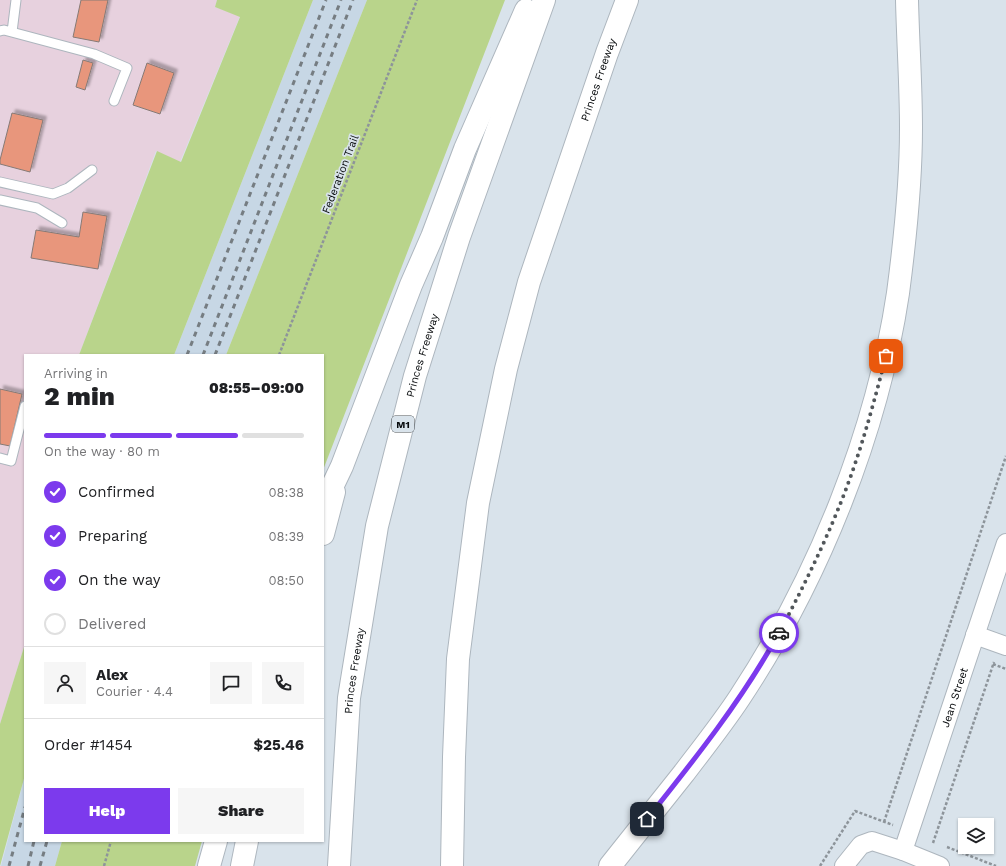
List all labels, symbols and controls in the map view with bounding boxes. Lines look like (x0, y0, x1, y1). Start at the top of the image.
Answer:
street label: Princes Freeway (578, 36, 619, 123)
street label: Federation Trail (319, 132, 362, 215)
street label: Princes Freeway (404, 312, 441, 399)
pin (869, 339, 903, 373)
icon: bag (875, 345, 897, 367)
text: Arriving in (44, 366, 108, 381)
text: 08:55–09:00 (209, 379, 304, 397)
text: 2 min (44, 381, 115, 411)
road number: M1 (392, 416, 414, 432)
text: On the way · 80 m (44, 444, 160, 459)
icon: check (44, 481, 66, 503)
text: Confirmed (78, 483, 155, 501)
text: 08:38 (268, 485, 304, 500)
icon: check (44, 525, 66, 547)
text: Preparing (78, 527, 147, 545)
text: 08:39 (268, 529, 304, 544)
icon: check (44, 569, 66, 591)
text: On the way (78, 571, 160, 589)
text: 08:50 (268, 573, 304, 588)
courier (759, 613, 799, 653)
text: Delivered (78, 615, 146, 633)
icon: car (768, 622, 790, 644)
street label: Princes Freeway (342, 626, 367, 714)
button: person (44, 662, 86, 704)
button: chat (210, 662, 252, 704)
button: phone (262, 662, 304, 704)
street label: Jean Street (939, 665, 971, 729)
text: Alex (96, 666, 128, 684)
text: Courier · 4.4 (96, 684, 173, 699)
text: Order #1454 (44, 736, 132, 754)
text: $25.46 (253, 736, 304, 754)
button: Help (44, 788, 170, 834)
button: Share (178, 788, 304, 834)
pin (630, 802, 664, 836)
icon: home (636, 808, 658, 830)
map controls (958, 818, 994, 854)
button: layers (958, 818, 994, 854)

